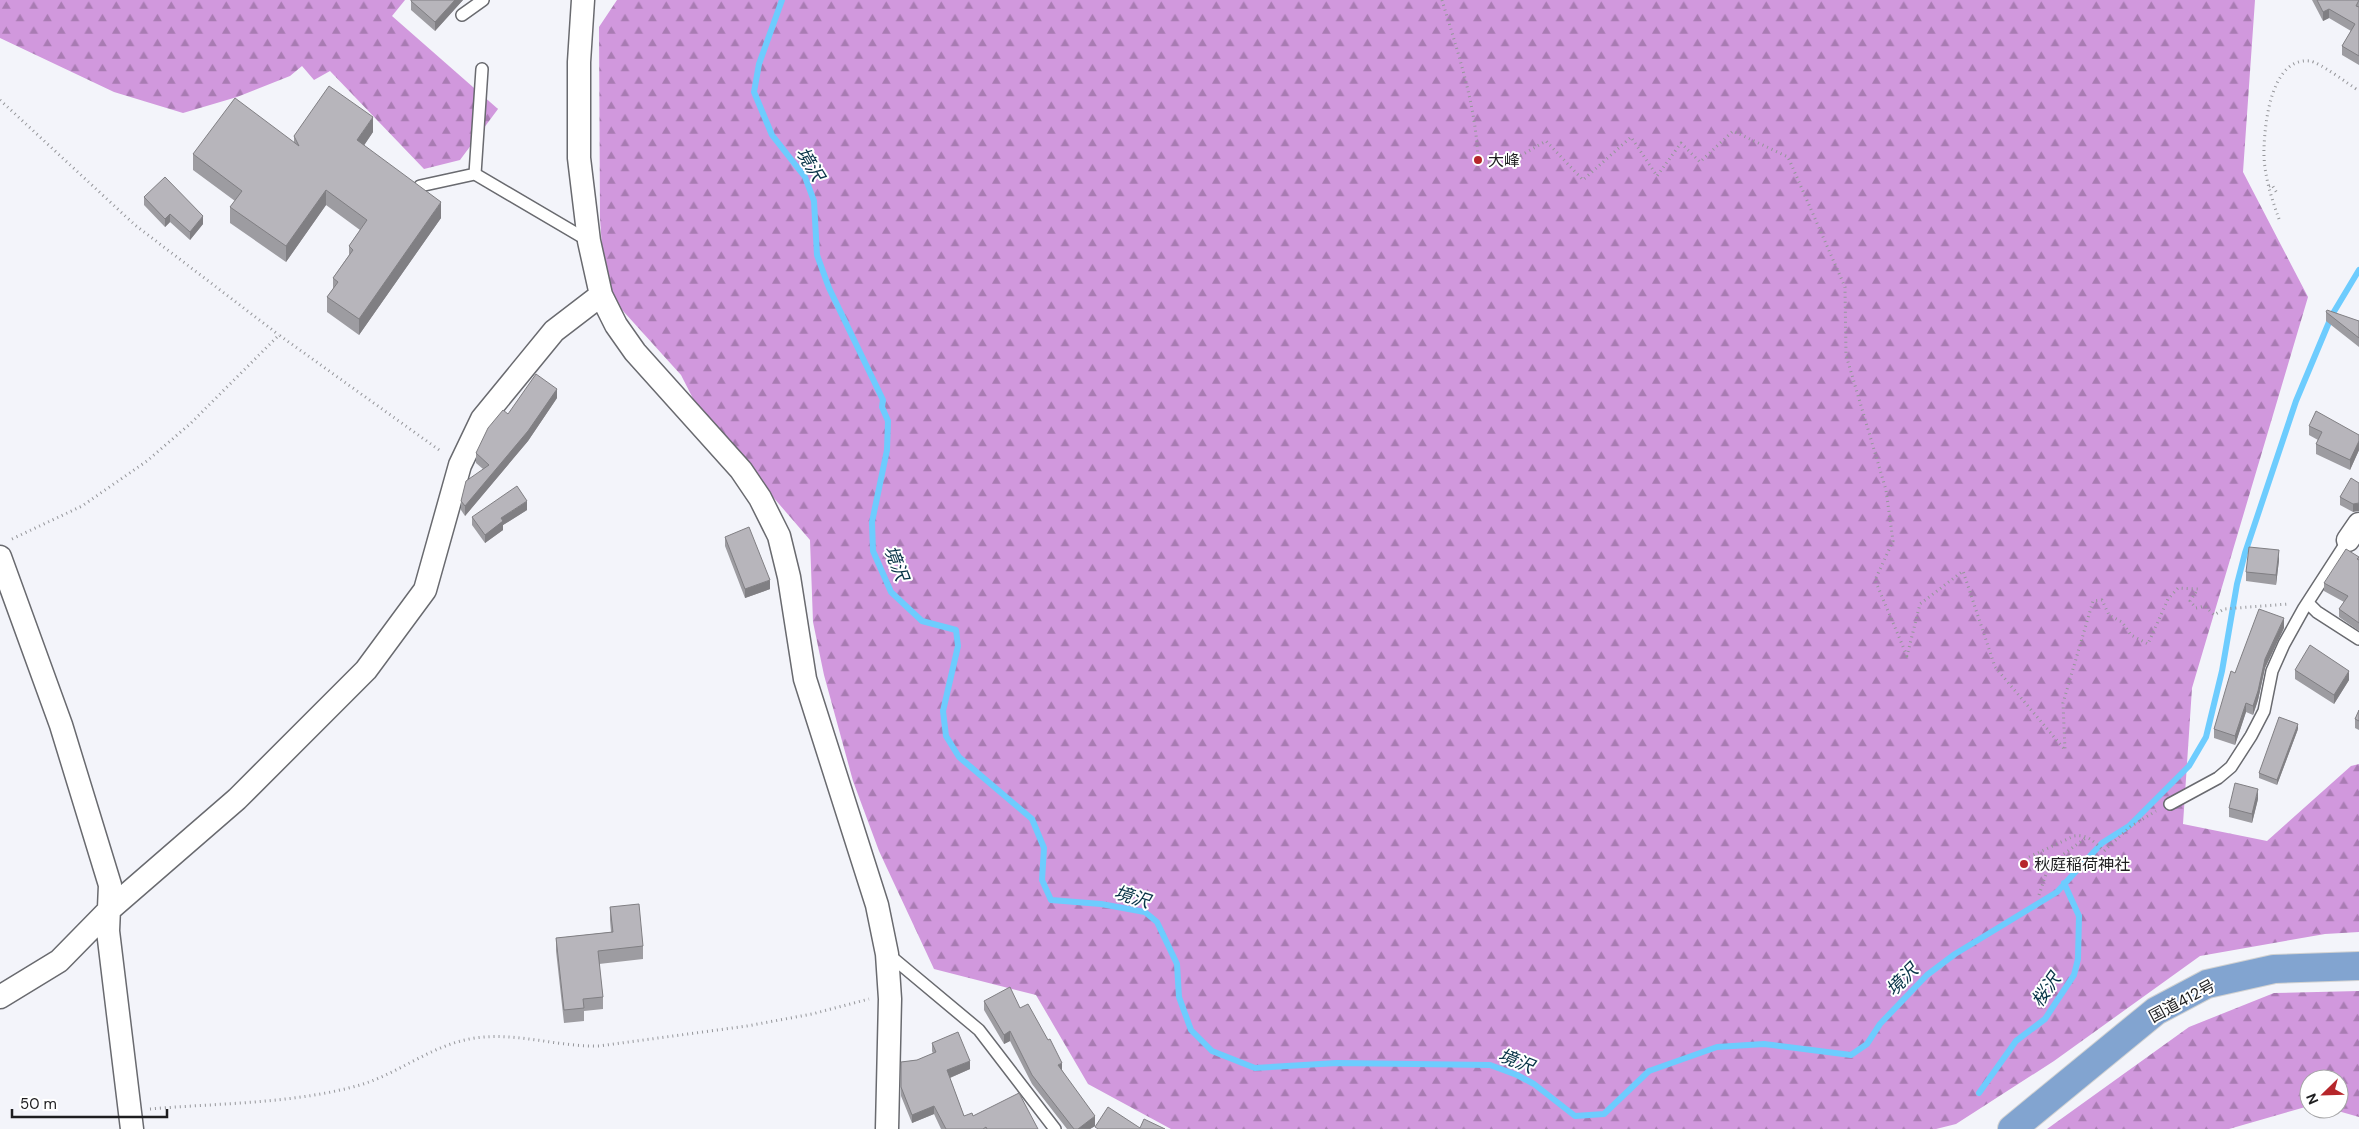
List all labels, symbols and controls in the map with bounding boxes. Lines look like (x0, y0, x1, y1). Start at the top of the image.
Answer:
water label: 境沢 (790, 142, 831, 187)
place label: 大峰 (1488, 150, 1520, 171)
marker: 大峰 (1472, 154, 1484, 166)
water label: 境沢 (878, 542, 914, 586)
place label: 秋庭稲荷神社 (2034, 854, 2130, 875)
marker: 秋庭稲荷神社 (2018, 858, 2030, 870)
water label: 境沢 (1111, 880, 1155, 914)
water label: 境沢 (1881, 957, 1925, 1001)
water label: 桜沢 (2026, 967, 2067, 1012)
street label: 国道412号 (2145, 975, 2219, 1027)
water label: 境沢 (1495, 1043, 1539, 1080)
north arrow (2299, 1069, 2349, 1119)
scale bar (12, 1086, 168, 1118)
text: N (2302, 1091, 2322, 1107)
text: 50 m (20, 1094, 57, 1114)

